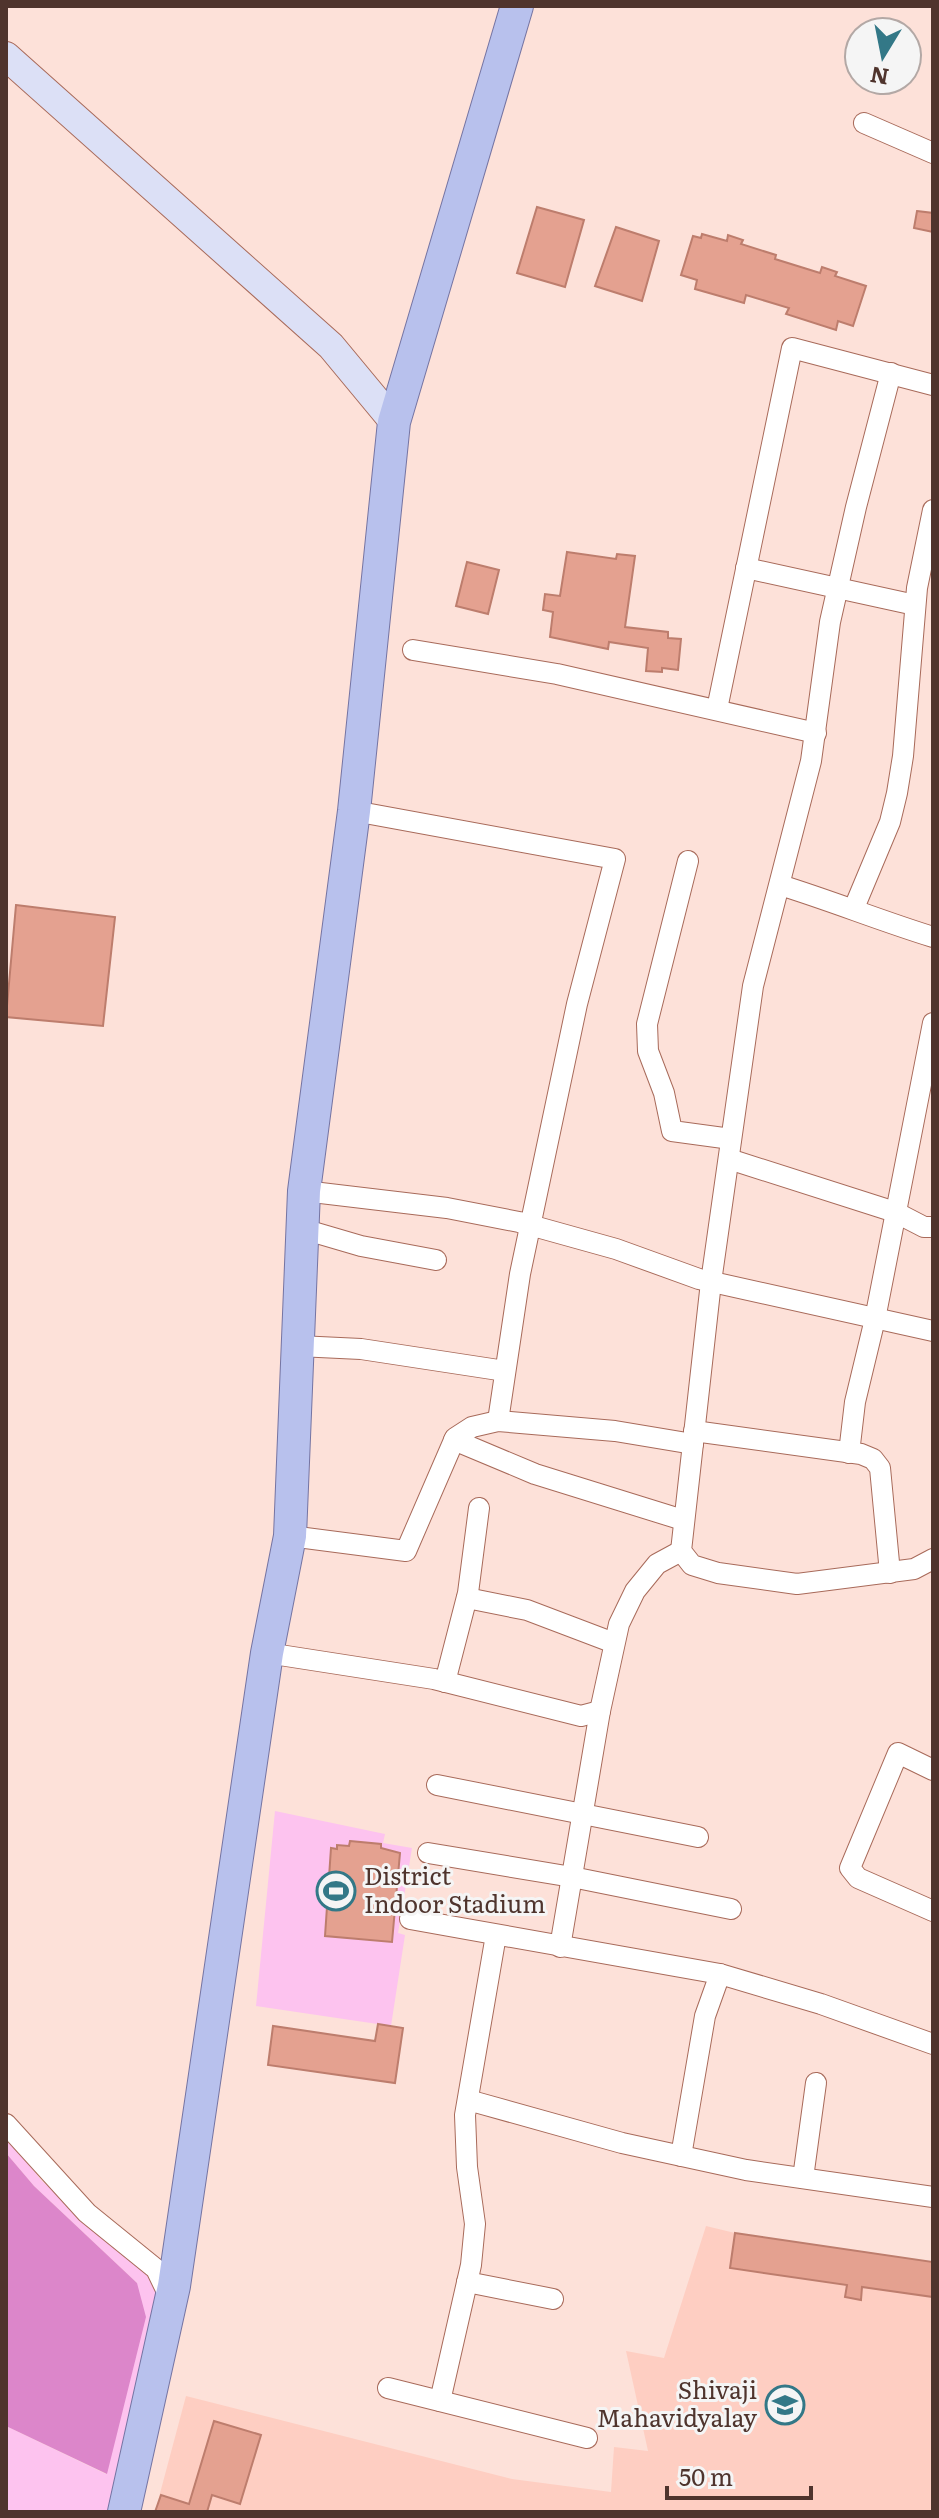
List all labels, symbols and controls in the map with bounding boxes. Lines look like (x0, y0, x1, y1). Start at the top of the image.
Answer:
north arrow (843, 16, 923, 96)
text: N (867, 59, 891, 95)
place label: District Indoor Stadium (364, 1857, 546, 1920)
sports icon: District Indoor Stadium (315, 1870, 357, 1912)
place label: Shivaji Mahavidyalay (597, 2371, 757, 2434)
school or university icon: Shivaji Mahavidyalay (764, 2384, 806, 2426)
scale bar (667, 2450, 811, 2500)
text: 50 m (679, 2458, 733, 2493)

